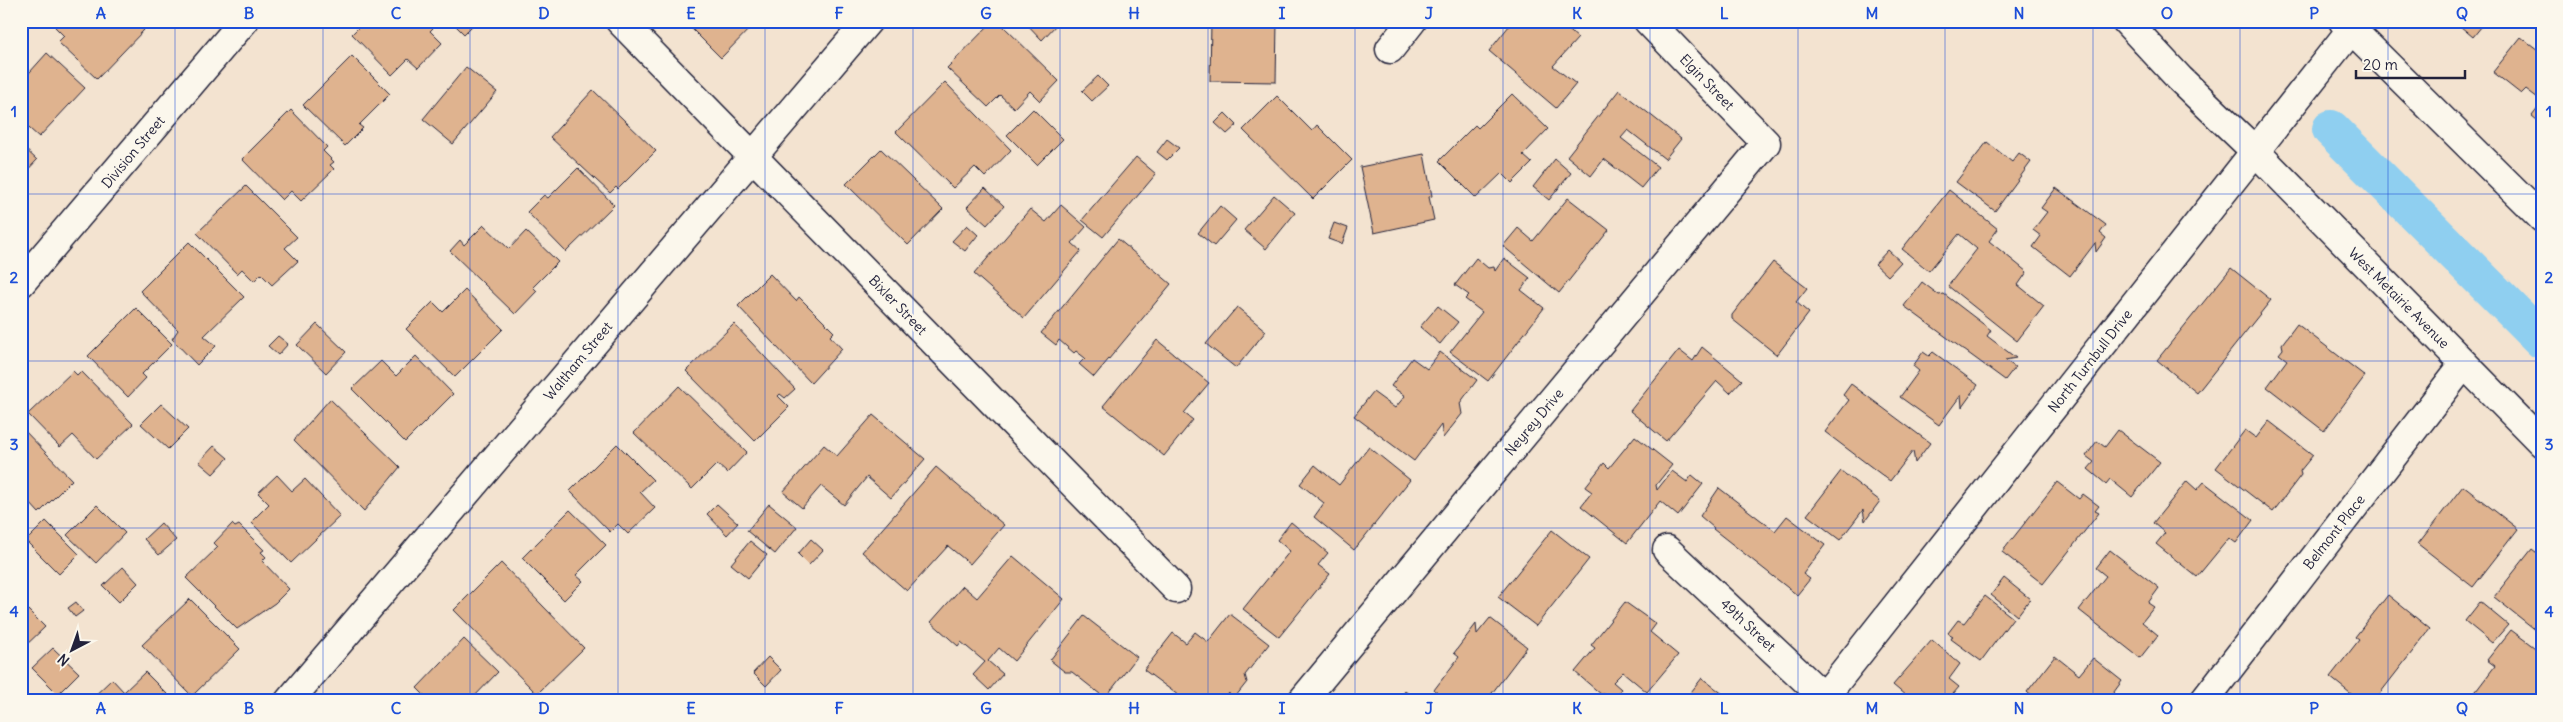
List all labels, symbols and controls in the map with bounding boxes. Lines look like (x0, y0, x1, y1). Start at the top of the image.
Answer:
text: A (96, 3, 106, 23)
text: B (244, 3, 255, 23)
text: C (391, 3, 402, 23)
text: D (538, 3, 550, 23)
text: E (686, 3, 696, 23)
text: F (834, 3, 844, 23)
text: G (980, 3, 992, 23)
text: H (1128, 3, 1140, 23)
text: I (1279, 3, 1286, 23)
text: J (1425, 3, 1434, 23)
text: K (1572, 3, 1582, 23)
text: L (1720, 3, 1729, 23)
text: M (1866, 3, 1879, 23)
text: N (2013, 3, 2025, 23)
text: O (2161, 3, 2173, 23)
text: P (2309, 3, 2319, 23)
text: Q (2456, 3, 2468, 23)
scale bar (2356, 48, 2464, 80)
street label: Elgin Street (1676, 50, 1738, 114)
text: 20 m (2363, 55, 2398, 74)
text: 1 (11, 101, 17, 121)
text: 1 (2546, 101, 2552, 121)
street label: Division Street (97, 112, 169, 192)
street label: West Metairie Avenue (2345, 244, 2453, 352)
text: 2 (10, 267, 19, 287)
text: 2 (2545, 267, 2554, 287)
street label: Bixler Street (865, 271, 931, 339)
street label: North Turnbull Drive (2044, 306, 2136, 416)
street label: Waltham Street (540, 318, 616, 404)
street label: Neyrey Drive (1501, 385, 1567, 459)
text: 3 (9, 434, 19, 454)
text: 3 (2544, 434, 2554, 454)
street label: Belmont Place (2299, 491, 2369, 573)
street label: 49th Street (1716, 595, 1780, 656)
text: 4 (9, 601, 19, 621)
text: 4 (2544, 601, 2554, 621)
north arrow (48, 624, 98, 674)
text: N (54, 650, 73, 670)
text: A (96, 698, 106, 718)
text: B (244, 698, 255, 718)
text: C (391, 698, 402, 718)
text: D (538, 698, 550, 718)
text: E (686, 698, 696, 718)
text: F (834, 698, 844, 718)
text: G (980, 698, 992, 718)
text: H (1128, 698, 1140, 718)
text: I (1279, 698, 1286, 718)
text: J (1425, 698, 1434, 718)
text: K (1572, 698, 1582, 718)
text: L (1720, 698, 1729, 718)
text: M (1866, 698, 1879, 718)
text: N (2013, 698, 2025, 718)
text: O (2161, 698, 2173, 718)
text: P (2309, 698, 2319, 718)
text: Q (2456, 698, 2468, 718)

